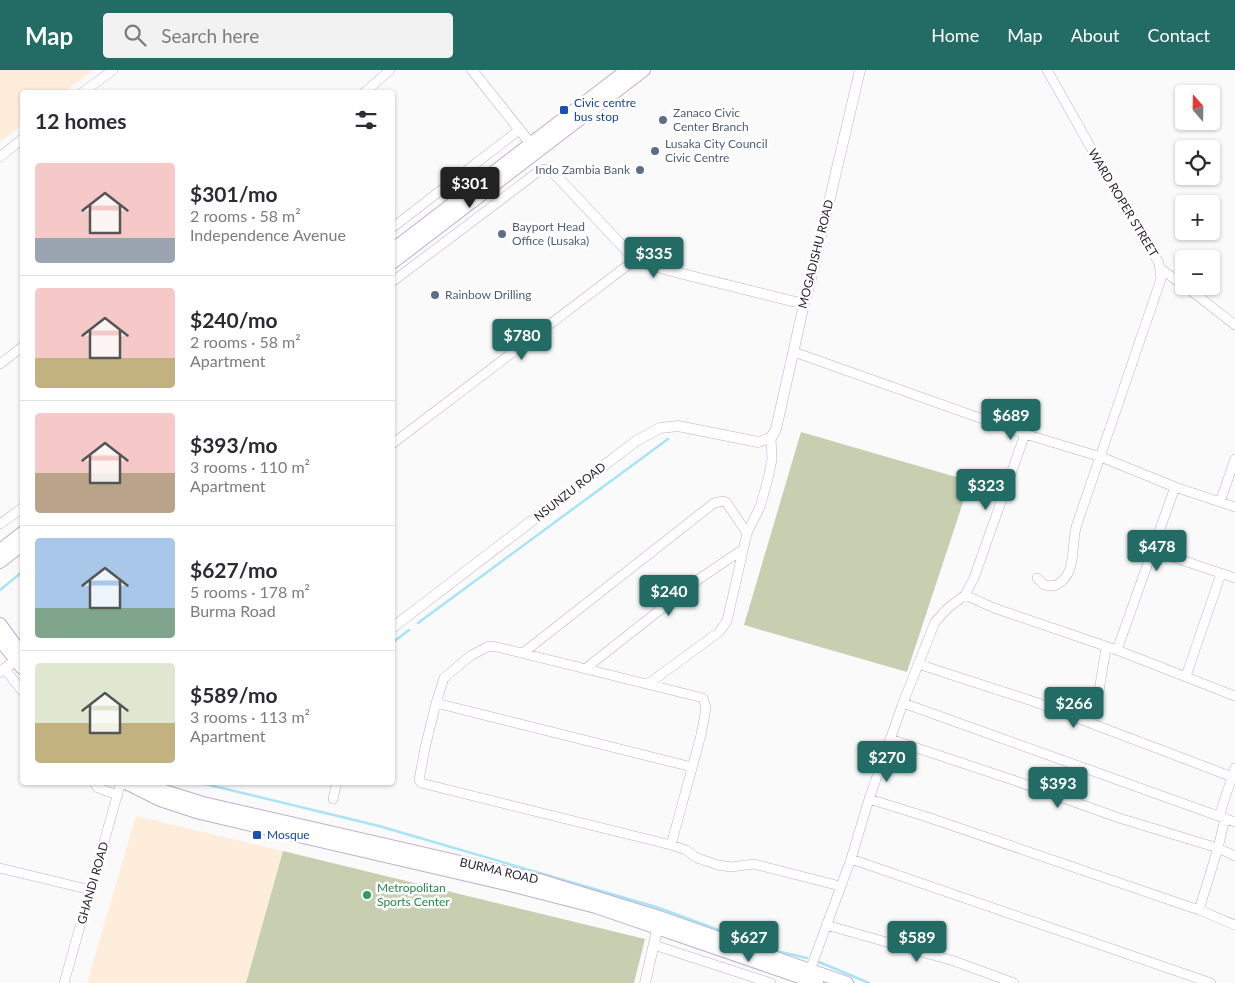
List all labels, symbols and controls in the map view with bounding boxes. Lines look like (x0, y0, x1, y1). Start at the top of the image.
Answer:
search box (103, 13, 453, 58)
text: Map (25, 21, 73, 50)
icon: search (121, 21, 149, 49)
text: Search here (161, 24, 259, 47)
text: Home (931, 24, 979, 46)
text: Map (1007, 24, 1043, 46)
text: About (1071, 24, 1120, 46)
text: Contact (1148, 24, 1210, 46)
north arrow (1175, 85, 1220, 130)
map controls (1175, 85, 1220, 295)
place label: Civic centre bus stop (574, 95, 636, 124)
marker: Civic centre bus stop (558, 104, 570, 116)
place label: Zanaco Civic Center Branch (673, 105, 749, 134)
icon: filters (352, 106, 380, 134)
text: 12 homes (35, 108, 126, 133)
marker: Zanaco Civic Center Branch (657, 114, 669, 126)
place label: Lusaka City Council Civic Centre (665, 136, 768, 165)
button: locate (1175, 140, 1220, 185)
marker: Lusaka City Council Civic Centre (649, 145, 661, 157)
street label: WARD ROPER STREET (1085, 146, 1162, 260)
place label: Indo Zambia Bank (535, 162, 631, 177)
marker: Indo Zambia Bank (634, 164, 646, 176)
pin: $301 (440, 166, 500, 209)
text: $301 (451, 173, 489, 192)
text: $301/mo (190, 181, 278, 206)
icon: home (75, 183, 135, 243)
button: + (1175, 195, 1220, 240)
street label: MOGADISHU ROAD (795, 198, 836, 310)
text: 2 rooms · 58 m² (190, 206, 301, 225)
place label: Bayport Head Office (Lusaka) (512, 219, 589, 248)
text: Independence Avenue (190, 225, 346, 244)
marker: Bayport Head Office (Lusaka) (496, 228, 508, 240)
pin: $335 (624, 236, 684, 279)
text: $335 (635, 243, 673, 262)
button: − (1175, 250, 1220, 295)
place label: Rainbow Drilling (445, 287, 531, 302)
marker: Rainbow Drilling (429, 289, 441, 301)
text: $240/mo (190, 307, 278, 332)
icon: home (75, 308, 135, 368)
pin: $780 (492, 318, 552, 361)
text: $780 (503, 325, 541, 344)
text: 2 rooms · 58 m² (190, 332, 301, 351)
text: Apartment (190, 351, 265, 370)
pin: $689 (981, 398, 1041, 441)
text: $689 (992, 405, 1030, 424)
text: $393/mo (190, 432, 278, 457)
icon: home (75, 433, 135, 493)
text: 3 rooms · 110 m² (190, 457, 310, 476)
street label: NSUNZU ROAD (531, 459, 609, 524)
pin: $323 (956, 468, 1016, 511)
text: $323 (967, 475, 1005, 494)
text: Apartment (190, 476, 265, 495)
pin: $478 (1127, 530, 1187, 572)
text: $478 (1138, 536, 1176, 555)
text: $627/mo (190, 557, 278, 582)
icon: home (75, 558, 135, 618)
pin: $240 (639, 574, 699, 617)
text: $240 (650, 581, 688, 600)
text: 5 rooms · 178 m² (190, 582, 310, 601)
text: Burma Road (190, 601, 276, 620)
text: $589/mo (190, 682, 278, 707)
icon: home (75, 683, 135, 743)
pin: $266 (1044, 686, 1104, 729)
text: $266 (1055, 693, 1093, 712)
text: 3 rooms · 113 m² (190, 707, 310, 726)
text: Apartment (190, 726, 265, 745)
pin: $270 (857, 740, 917, 783)
text: $270 (868, 747, 906, 766)
pin: $393 (1028, 766, 1088, 809)
text: $393 (1039, 773, 1077, 792)
place label: Mosque (267, 827, 310, 842)
marker: Mosque (251, 829, 263, 841)
street label: GHANDI ROAD (74, 840, 111, 926)
street label: BURMA ROAD (458, 854, 540, 887)
place label: Metropolitan Sports Center (377, 880, 450, 909)
marker: Metropolitan Sports Center (361, 889, 373, 901)
pin: $627 (719, 920, 779, 963)
pin: $589 (887, 920, 947, 963)
text: $627 (730, 927, 768, 946)
text: $589 (898, 927, 936, 946)

